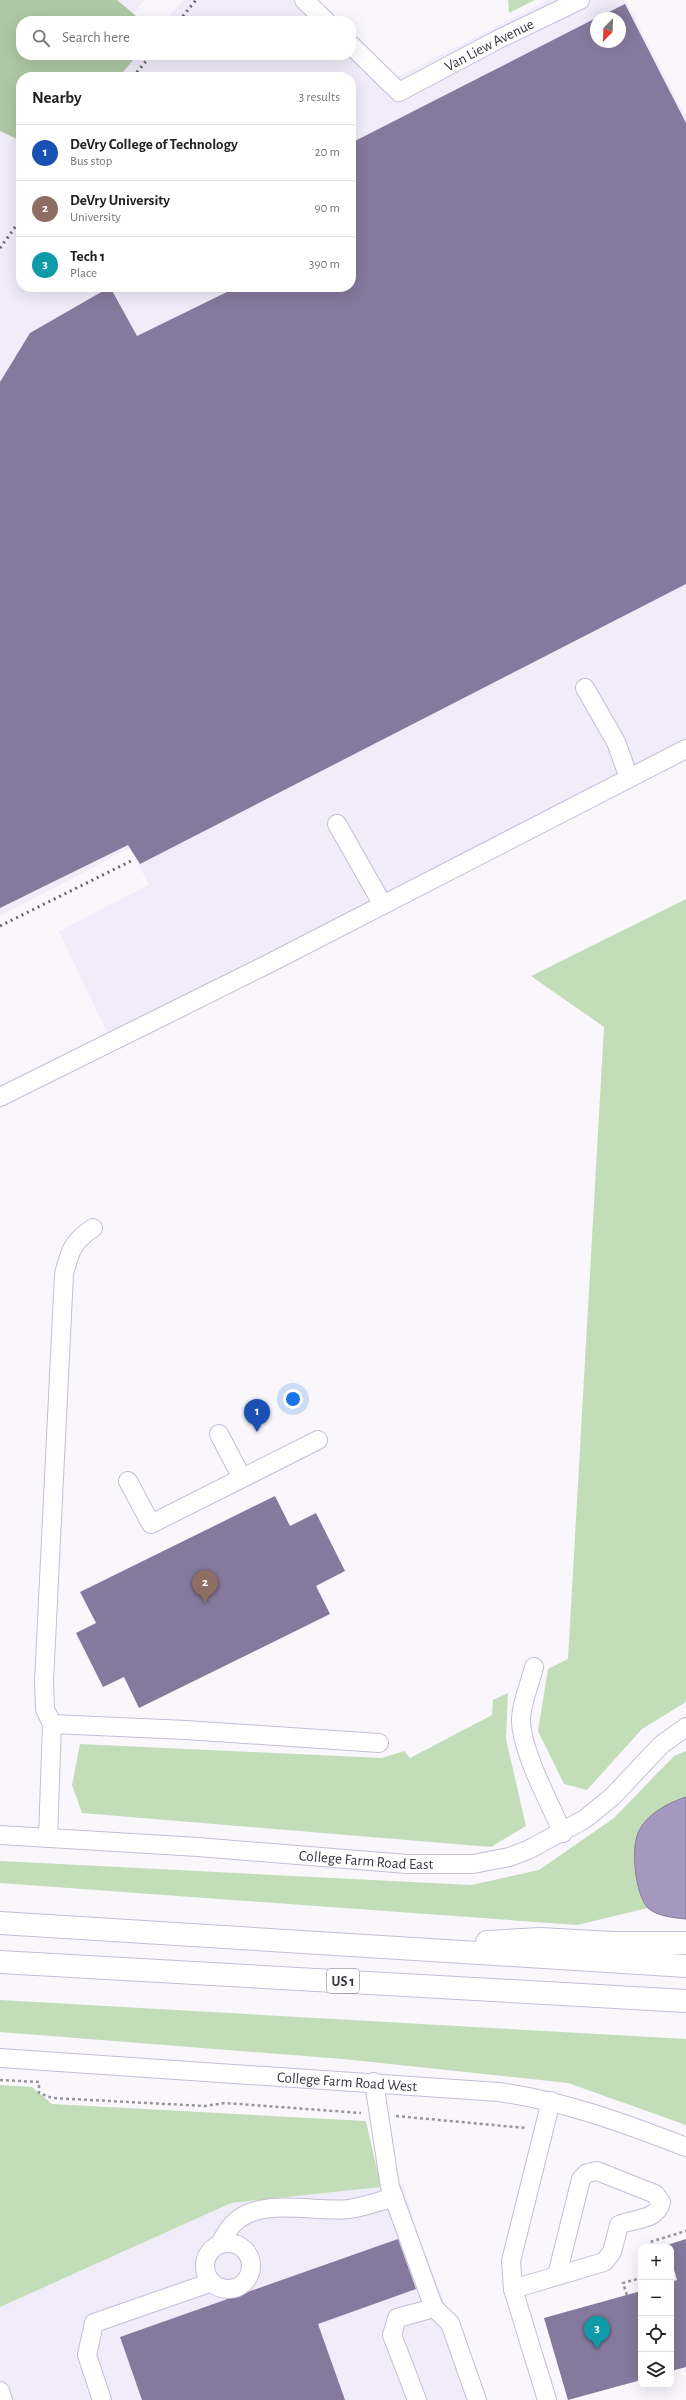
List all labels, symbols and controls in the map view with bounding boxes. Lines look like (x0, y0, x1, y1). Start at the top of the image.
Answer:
north arrow (590, 12, 626, 48)
search box (16, 16, 356, 60)
street label: Van Liew Avenue (442, 16, 536, 74)
icon: search (30, 27, 52, 49)
text: Search here (62, 30, 130, 45)
text: Nearby (32, 89, 82, 106)
text: 3 results (299, 91, 340, 104)
text: DeVry College of Technology (70, 137, 238, 152)
text: 1 (43, 146, 47, 159)
text: 20 m (315, 146, 340, 159)
text: Bus stop (70, 155, 112, 168)
text: DeVry University (70, 193, 170, 208)
text: 2 (42, 202, 48, 215)
text: 90 m (314, 202, 340, 215)
text: University (70, 211, 121, 224)
text: Tech 1 (70, 249, 105, 264)
text: 3 (42, 258, 48, 271)
text: 390 m (309, 258, 340, 271)
text: Place (70, 267, 97, 280)
your location (283, 1389, 303, 1409)
pin: 1 (244, 1399, 270, 1432)
pin: 2 (192, 1570, 218, 1603)
street label: College Farm Road East (298, 1848, 433, 1872)
road number: US 1 (327, 1969, 359, 1993)
street label: College Farm Road West (277, 2070, 418, 2094)
map controls (638, 2244, 674, 2388)
button: + (638, 2244, 674, 2280)
button: − (638, 2280, 674, 2316)
pin: 3 (584, 2316, 610, 2349)
button: locate (638, 2316, 674, 2352)
button: layers (638, 2352, 674, 2388)

